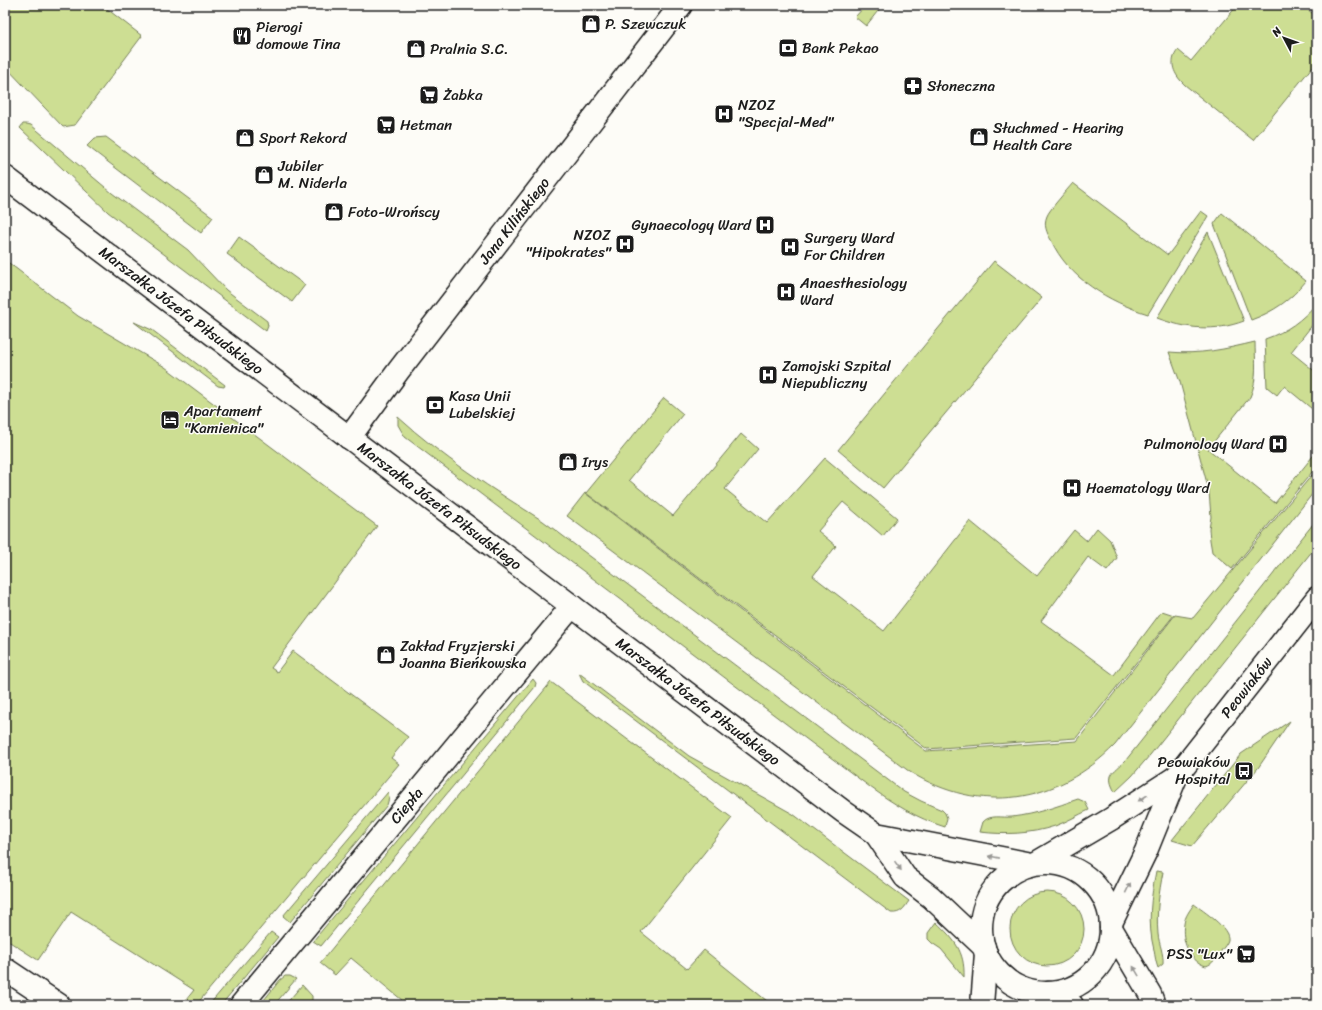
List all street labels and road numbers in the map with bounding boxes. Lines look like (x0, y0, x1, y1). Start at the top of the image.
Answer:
street label: Jana Kilińskiego (471, 171, 557, 271)
street label: Marszałka Józefa Piłsudskiego (93, 239, 270, 382)
street label: Marszałka Józefa Piłsudskiego (352, 435, 528, 577)
street label: Marszałka Józefa Piłsudskiego (610, 630, 786, 773)
street label: Peowiaków (1214, 650, 1280, 724)
street label: Ciepła (383, 781, 430, 830)

